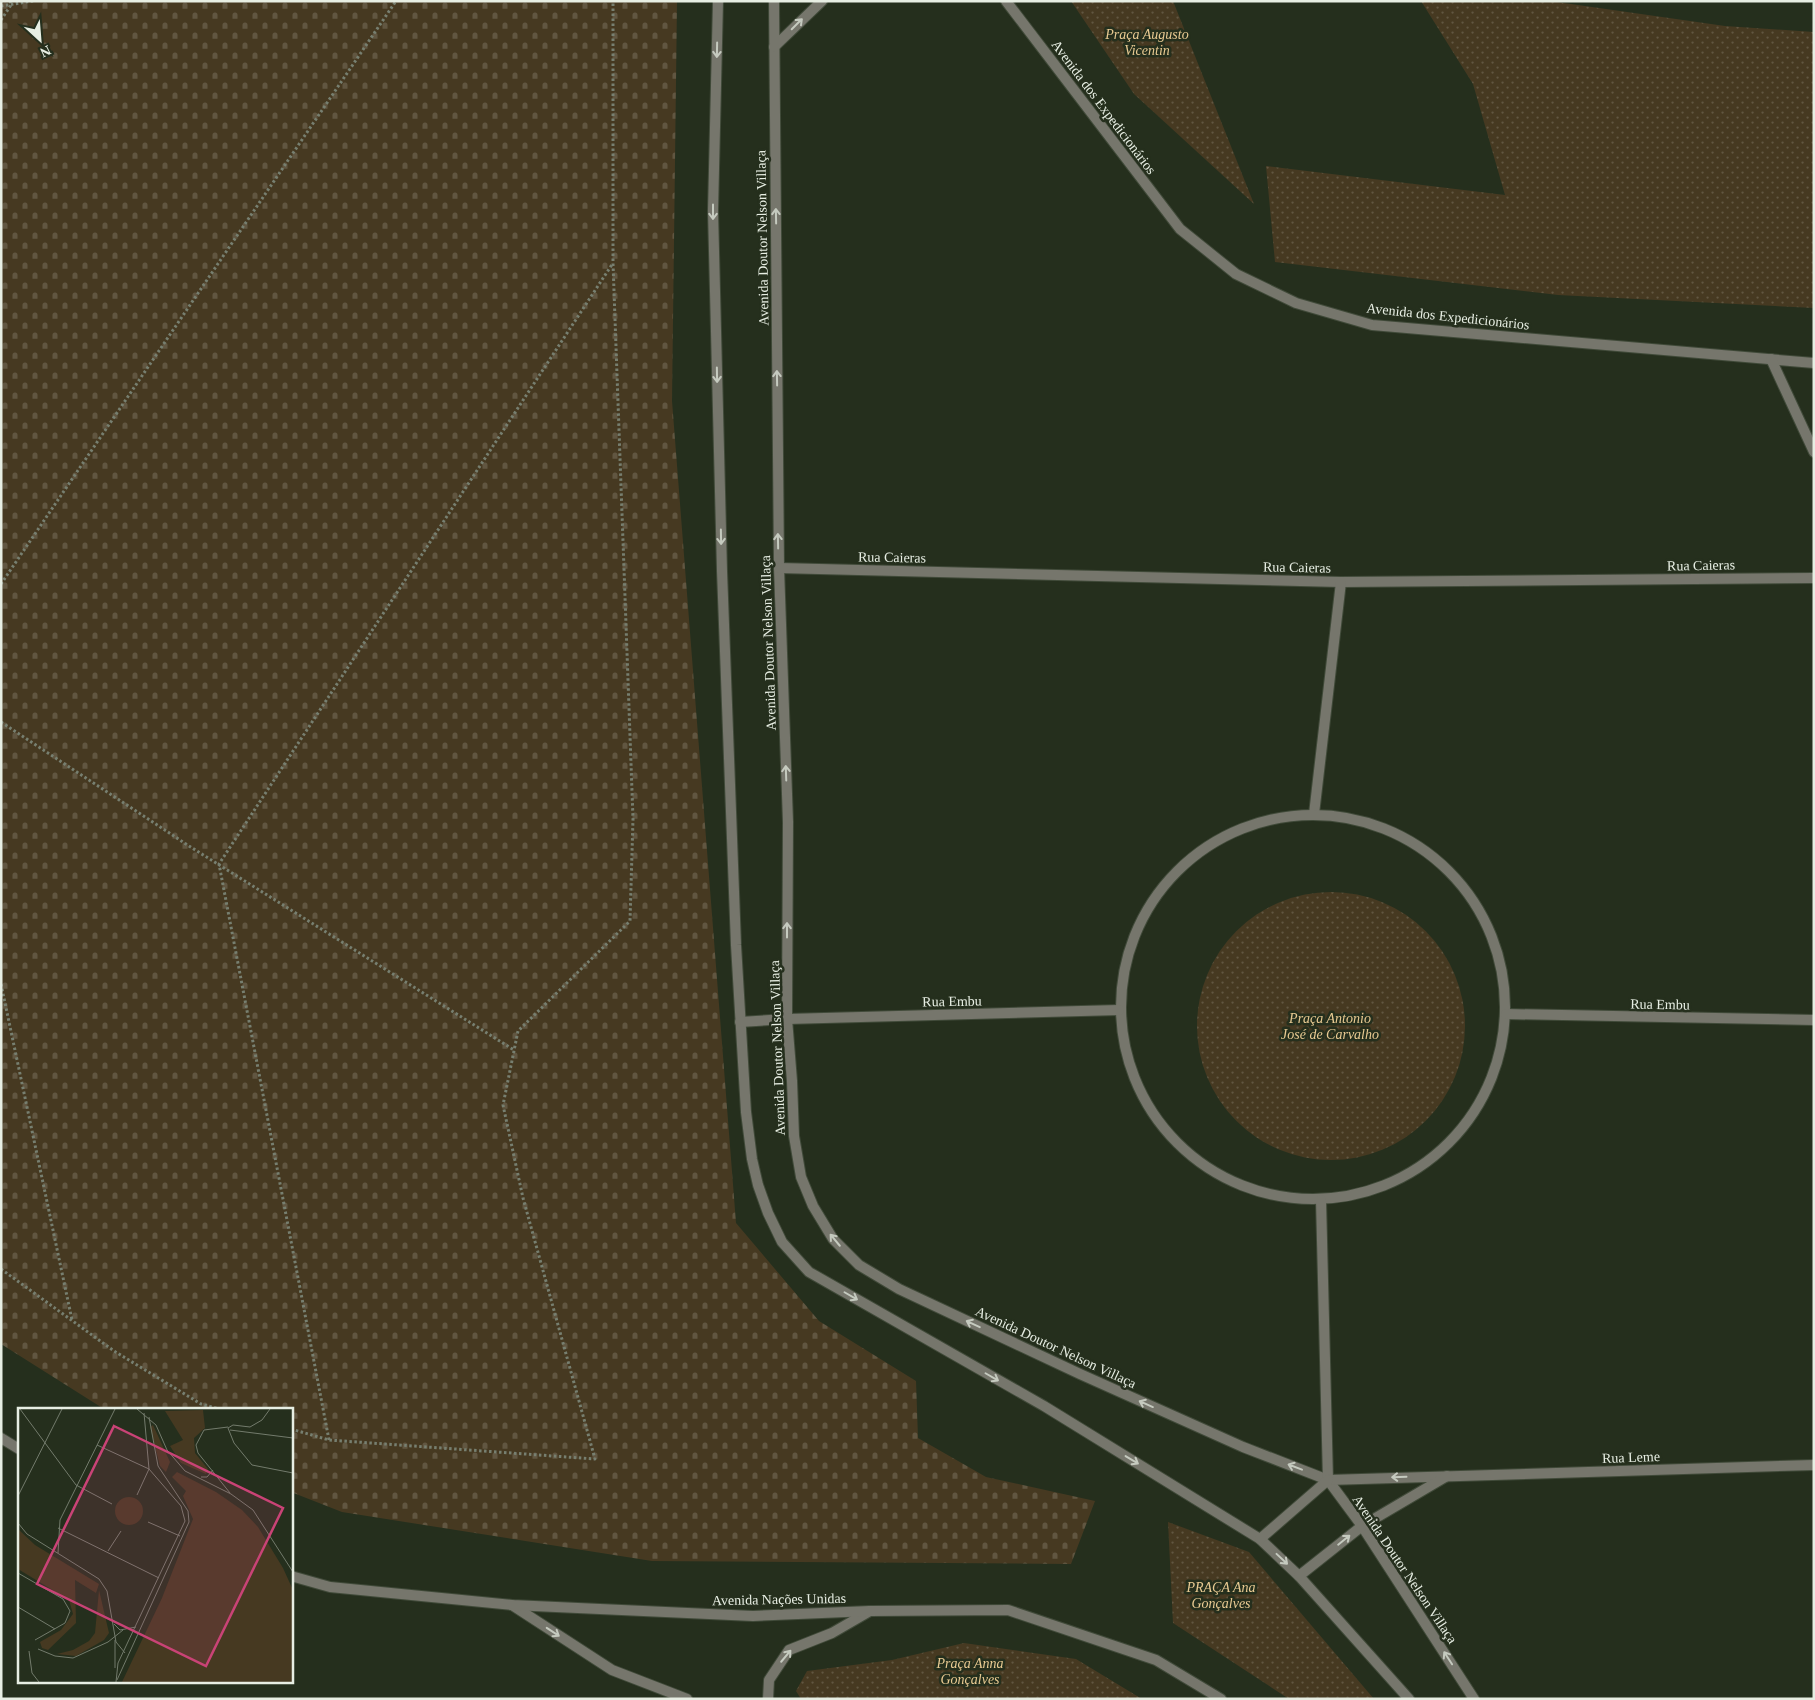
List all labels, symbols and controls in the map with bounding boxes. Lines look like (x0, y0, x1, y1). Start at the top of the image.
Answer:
north arrow (15, 15, 65, 65)
one-way arrow (791, 18, 804, 30)
park label: Praça Augusto Vicentin (1104, 27, 1189, 58)
street label: Avenida dos Expedicionários (1048, 37, 1159, 177)
text: N (38, 42, 53, 60)
one-way arrow (712, 42, 722, 58)
street label: Avenida Doutor Nelson Villaça (753, 149, 772, 326)
one-way arrow (709, 204, 718, 220)
one-way arrow (771, 208, 780, 224)
street label: Avenida dos Expedicionários (1366, 300, 1530, 333)
one-way arrow (713, 367, 722, 383)
one-way arrow (772, 370, 782, 386)
one-way arrow (717, 529, 726, 545)
one-way arrow (774, 533, 783, 549)
street label: Rua Caieras (858, 549, 926, 566)
street label: Avenida Doutor Nelson Villaça (758, 554, 779, 731)
street label: Rua Caieras (1667, 557, 1735, 574)
street label: Rua Caieras (1263, 559, 1331, 576)
one-way arrow (781, 765, 791, 782)
one-way arrow (782, 923, 792, 939)
street label: Avenida Doutor Nelson Villaça (767, 959, 788, 1136)
street label: Rua Embu (922, 993, 982, 1010)
street label: Rua Embu (1630, 996, 1690, 1013)
park label: Praça Antonio José de Carvalho (1281, 1011, 1379, 1042)
one-way arrow (830, 1234, 841, 1247)
one-way arrow (844, 1292, 858, 1302)
street label: Avenida Doutor Nelson Villaça (973, 1304, 1139, 1392)
one-way arrow (966, 1318, 981, 1328)
one-way arrow (985, 1372, 1000, 1382)
one-way arrow (1139, 1398, 1154, 1408)
inset map (18, 1408, 292, 1682)
street label: Rua Leme (1602, 1449, 1660, 1466)
one-way arrow (1124, 1456, 1138, 1466)
one-way arrow (1288, 1462, 1303, 1471)
one-way arrow (1392, 1472, 1408, 1482)
street label: Avenida Doutor Nelson Villaça (1349, 1492, 1460, 1647)
one-way arrow (1338, 1534, 1351, 1545)
one-way arrow (1275, 1553, 1288, 1565)
park label: PRAÇA Ana Gonçalves (1185, 1580, 1256, 1611)
street label: Avenida Nações Unidas (712, 1591, 846, 1608)
one-way arrow (546, 1627, 560, 1637)
one-way arrow (780, 1649, 791, 1662)
one-way arrow (1443, 1651, 1453, 1665)
park label: Praça Anna Gonçalves (935, 1656, 1004, 1687)

